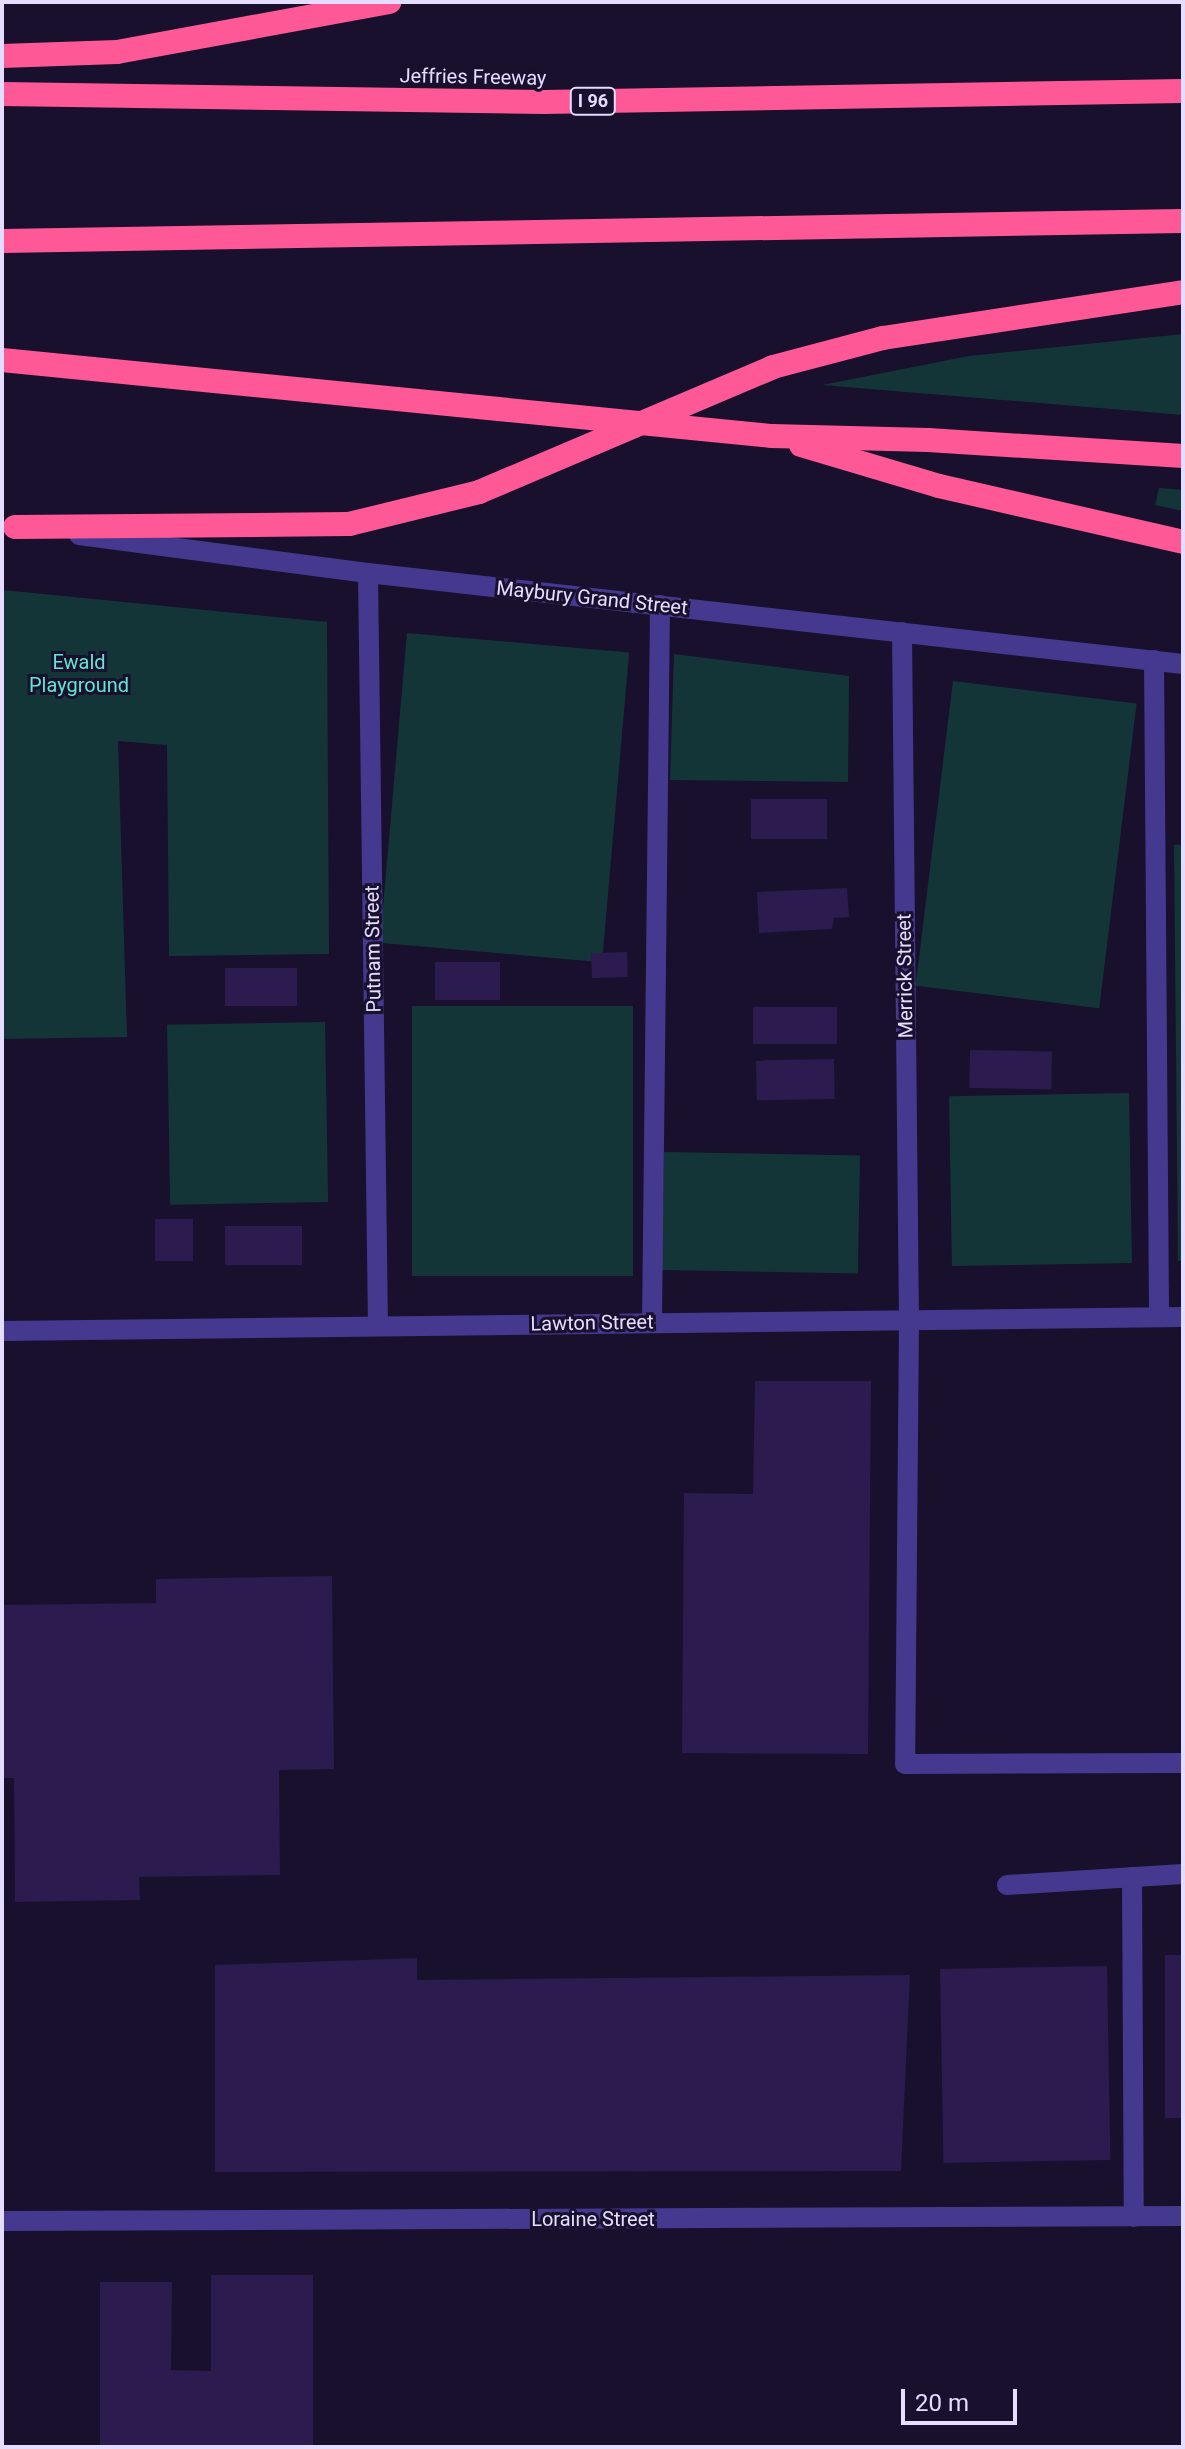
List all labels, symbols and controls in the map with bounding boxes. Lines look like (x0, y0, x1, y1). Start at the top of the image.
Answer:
street label: Jeffries Freeway (399, 64, 547, 90)
road number: I 96 (569, 87, 617, 115)
street label: Maybury Grand Street (495, 576, 689, 620)
park label: Ewald Playground (29, 651, 129, 698)
street label: Putnam Street (360, 885, 386, 1013)
street label: Merrick Street (892, 913, 918, 1039)
street label: Lawton Street (530, 1310, 654, 1336)
street label: Loraine Street (531, 2207, 655, 2231)
scale bar (905, 2373, 1021, 2423)
text: 20 m (915, 2389, 969, 2417)

